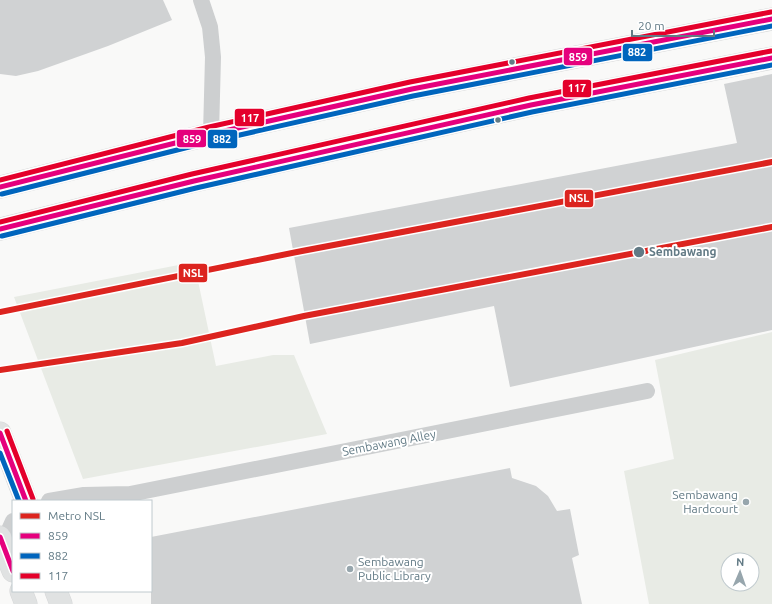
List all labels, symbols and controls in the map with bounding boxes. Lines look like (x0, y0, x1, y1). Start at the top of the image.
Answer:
scale bar (632, 12, 714, 38)
text: 20 m (638, 19, 665, 32)
line badge: 882 (622, 43, 653, 62)
text: 882 (628, 46, 646, 58)
line badge: 859 (563, 47, 593, 66)
text: 859 (569, 51, 587, 63)
unlabelled marker (507, 57, 517, 67)
line badge: 117 (562, 79, 592, 98)
text: 117 (568, 82, 586, 94)
line badge: 117 (234, 108, 265, 127)
text: 117 (241, 112, 259, 124)
unlabelled marker (493, 115, 503, 125)
line badge: 859 (176, 129, 207, 148)
line badge: 882 (207, 129, 238, 149)
text: 859 (183, 133, 201, 145)
text: 882 (213, 133, 231, 145)
line badge: NSL (564, 189, 594, 208)
text: NSL (569, 192, 589, 204)
marker: Sembawang (632, 245, 646, 259)
place label: Sembawang (649, 245, 717, 258)
line badge: NSL (178, 263, 208, 283)
text: NSL (183, 267, 203, 279)
street label: Sembawang Alley (341, 427, 437, 458)
place label: Sembawang Hardcourt (672, 488, 738, 515)
marker: Sembawang Hardcourt (741, 497, 751, 507)
legend (12, 500, 152, 592)
text: Metro NSL (48, 509, 105, 522)
text: 859 (48, 529, 68, 542)
text: 882 (48, 549, 68, 562)
north arrow (720, 552, 760, 592)
place label: Sembawang Public Library (358, 555, 431, 582)
text: N (736, 556, 745, 568)
marker: Sembawang Public Library (345, 564, 355, 574)
text: 117 (48, 569, 68, 582)

